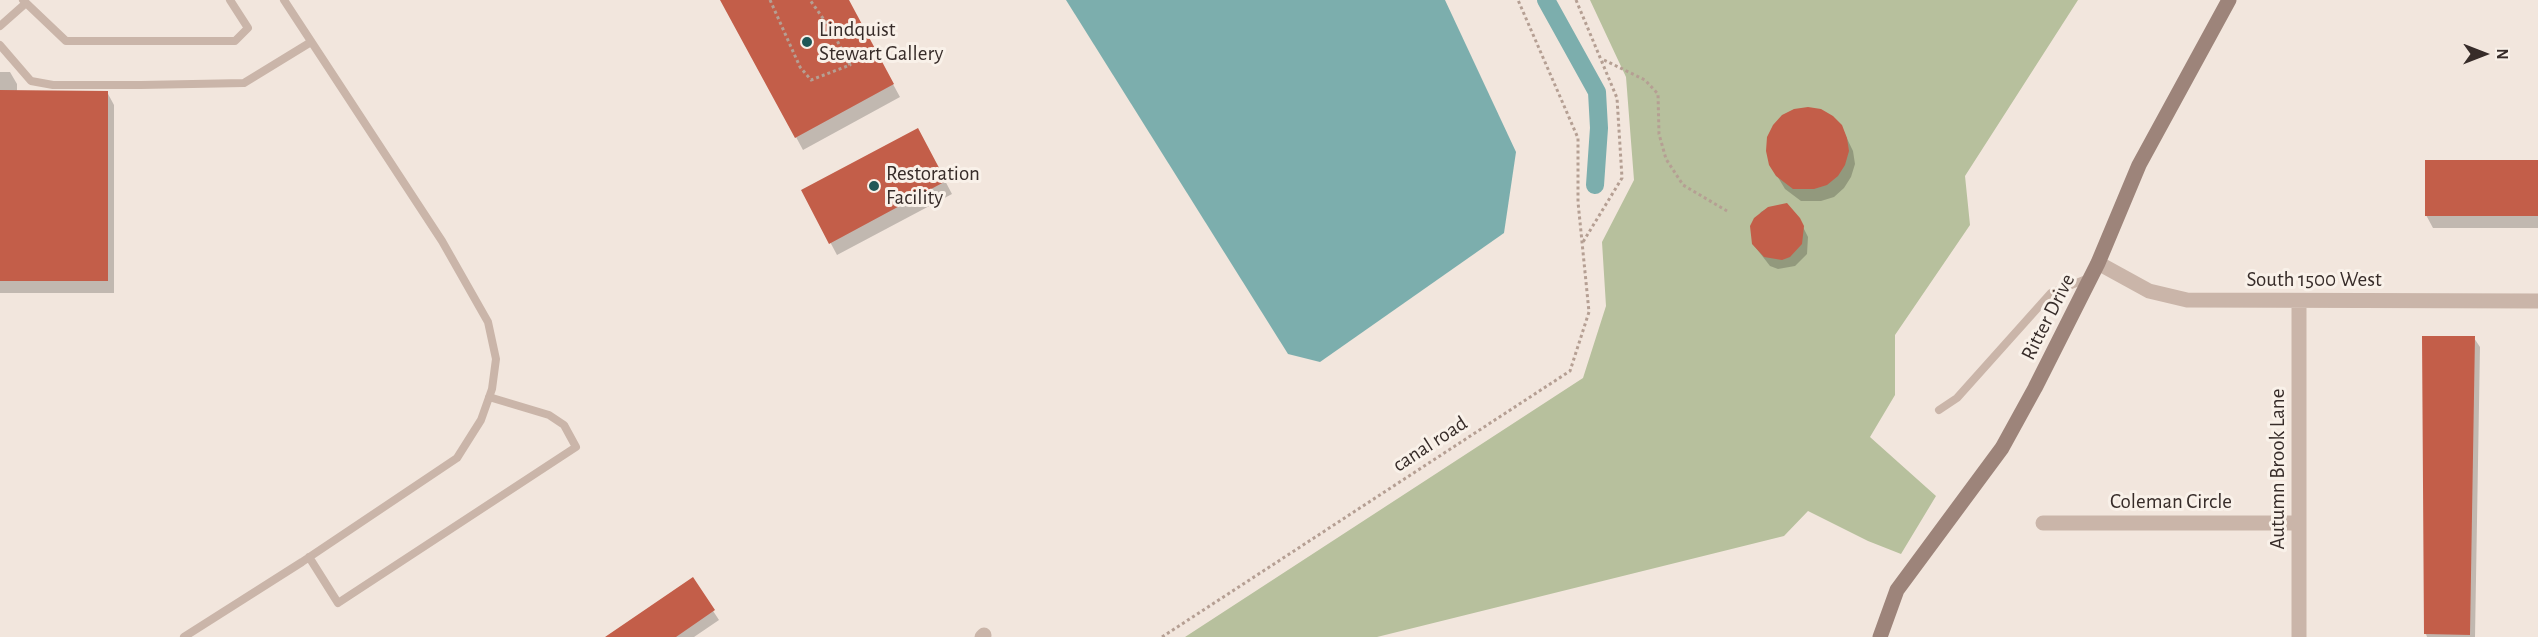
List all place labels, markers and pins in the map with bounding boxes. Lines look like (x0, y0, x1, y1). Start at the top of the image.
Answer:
place label: Lindquist Stewart Gallery (819, 17, 943, 67)
marker: Lindquist Stewart Gallery (800, 35, 814, 49)
place label: Restoration Facility (886, 161, 980, 211)
marker: Restoration Facility (867, 179, 881, 193)

